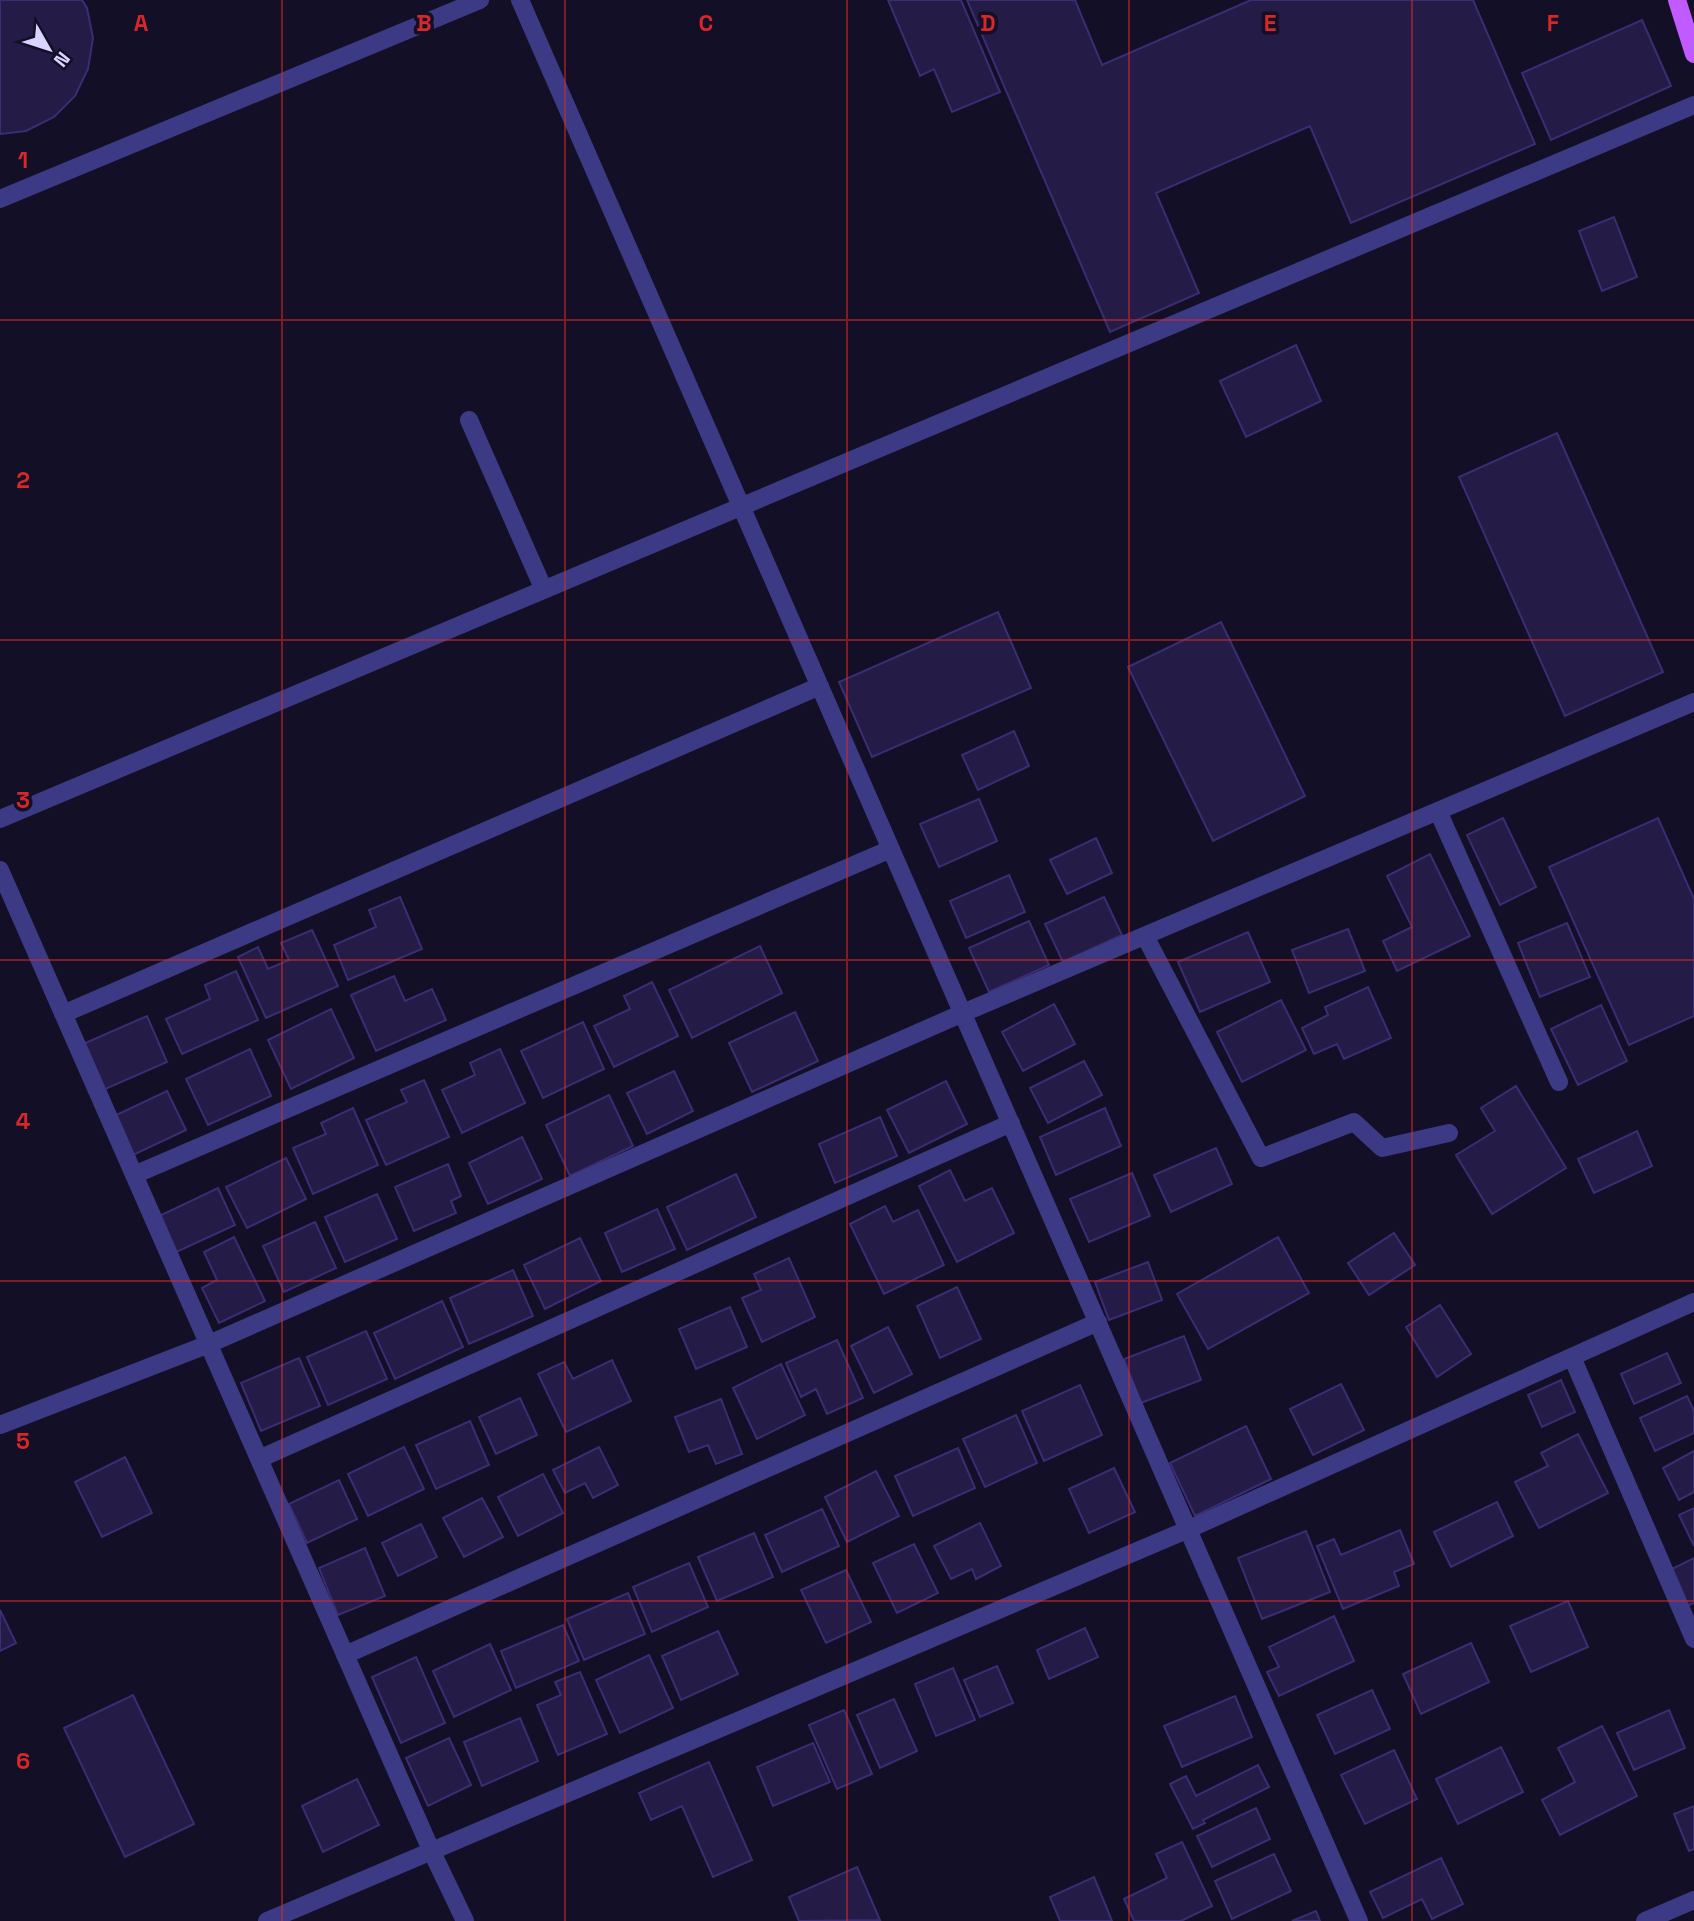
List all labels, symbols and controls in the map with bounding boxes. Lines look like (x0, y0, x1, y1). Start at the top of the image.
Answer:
text: A (134, 8, 149, 38)
text: B (416, 8, 432, 38)
text: C (699, 8, 713, 38)
text: D (980, 8, 996, 38)
text: E (1264, 8, 1276, 38)
text: F (1547, 8, 1559, 38)
north arrow (14, 14, 84, 84)
text: N (48, 47, 76, 72)
text: 1 (18, 145, 28, 175)
text: 2 (16, 465, 30, 495)
text: 3 (16, 785, 30, 815)
text: 4 (16, 1106, 31, 1136)
text: 5 (16, 1426, 30, 1456)
text: 6 (16, 1746, 30, 1776)

